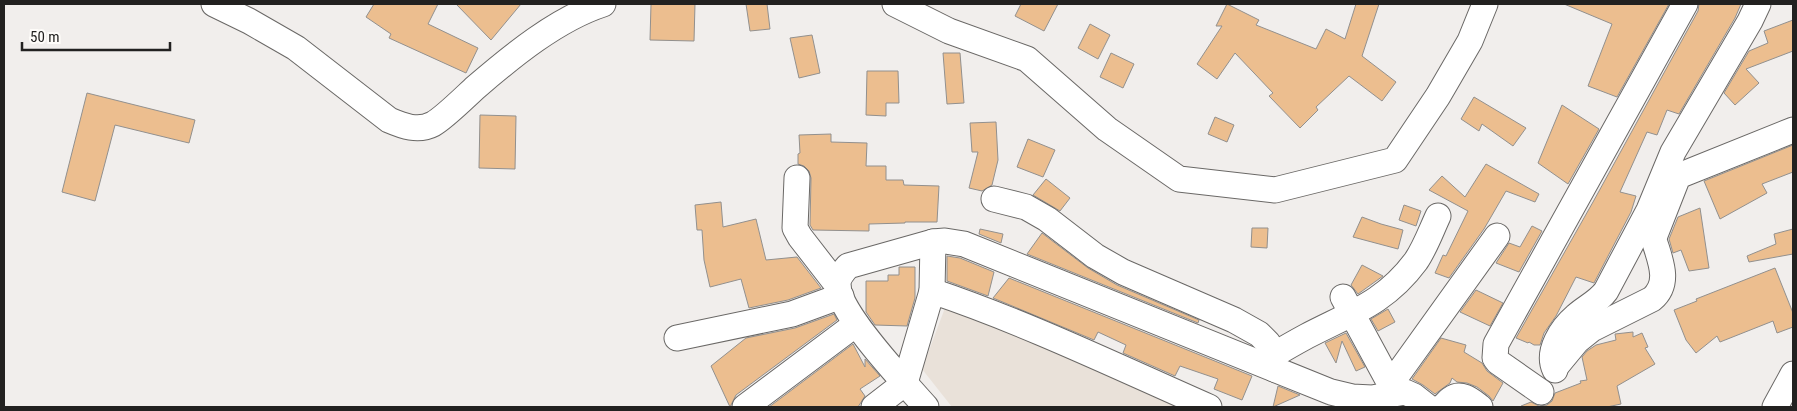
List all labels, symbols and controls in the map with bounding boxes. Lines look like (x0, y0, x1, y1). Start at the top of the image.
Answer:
scale bar (22, 20, 170, 52)
text: 50 m (30, 28, 60, 46)

